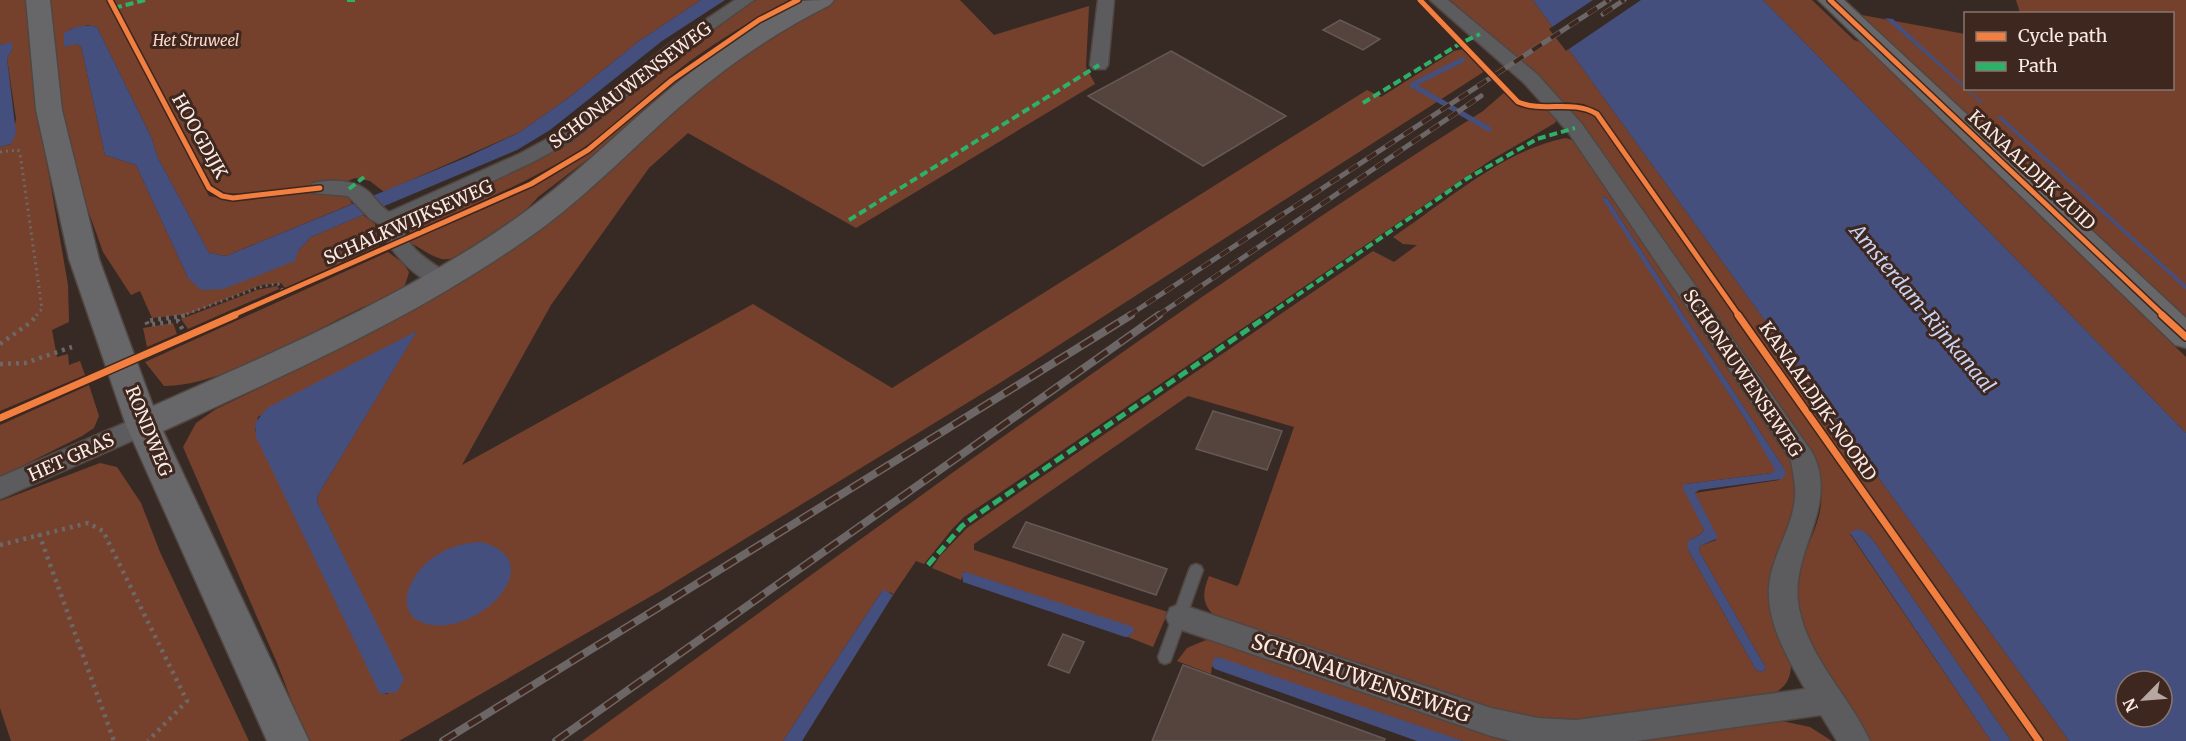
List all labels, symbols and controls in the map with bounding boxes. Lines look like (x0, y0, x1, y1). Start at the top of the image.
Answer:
legend (1964, 12, 2174, 90)
street label: SCHONAUWENSEWEG (544, 16, 716, 154)
text: Cycle path (2018, 24, 2108, 47)
park label: Het Struweel (152, 31, 239, 50)
text: Path (2018, 54, 2058, 77)
street label: HOOGDIJK (167, 89, 233, 183)
street label: KANAALDIJK ZUID (1964, 105, 2100, 235)
street label: SCHALKWIJKSEWEG (320, 174, 496, 270)
water label: Amsterdam-Rijnkanaal (1844, 217, 2001, 398)
street label: SCHONAUWENSEWEG (1678, 285, 1808, 461)
street label: KANAALDIJK-NOORD (1754, 317, 1882, 485)
street label: RONDWEG (121, 383, 177, 479)
street label: HET GRAS (24, 428, 118, 486)
street label: SCHONAUWENSEWEG (1248, 628, 1474, 728)
north arrow (2114, 669, 2174, 729)
text: N (2119, 695, 2142, 715)

